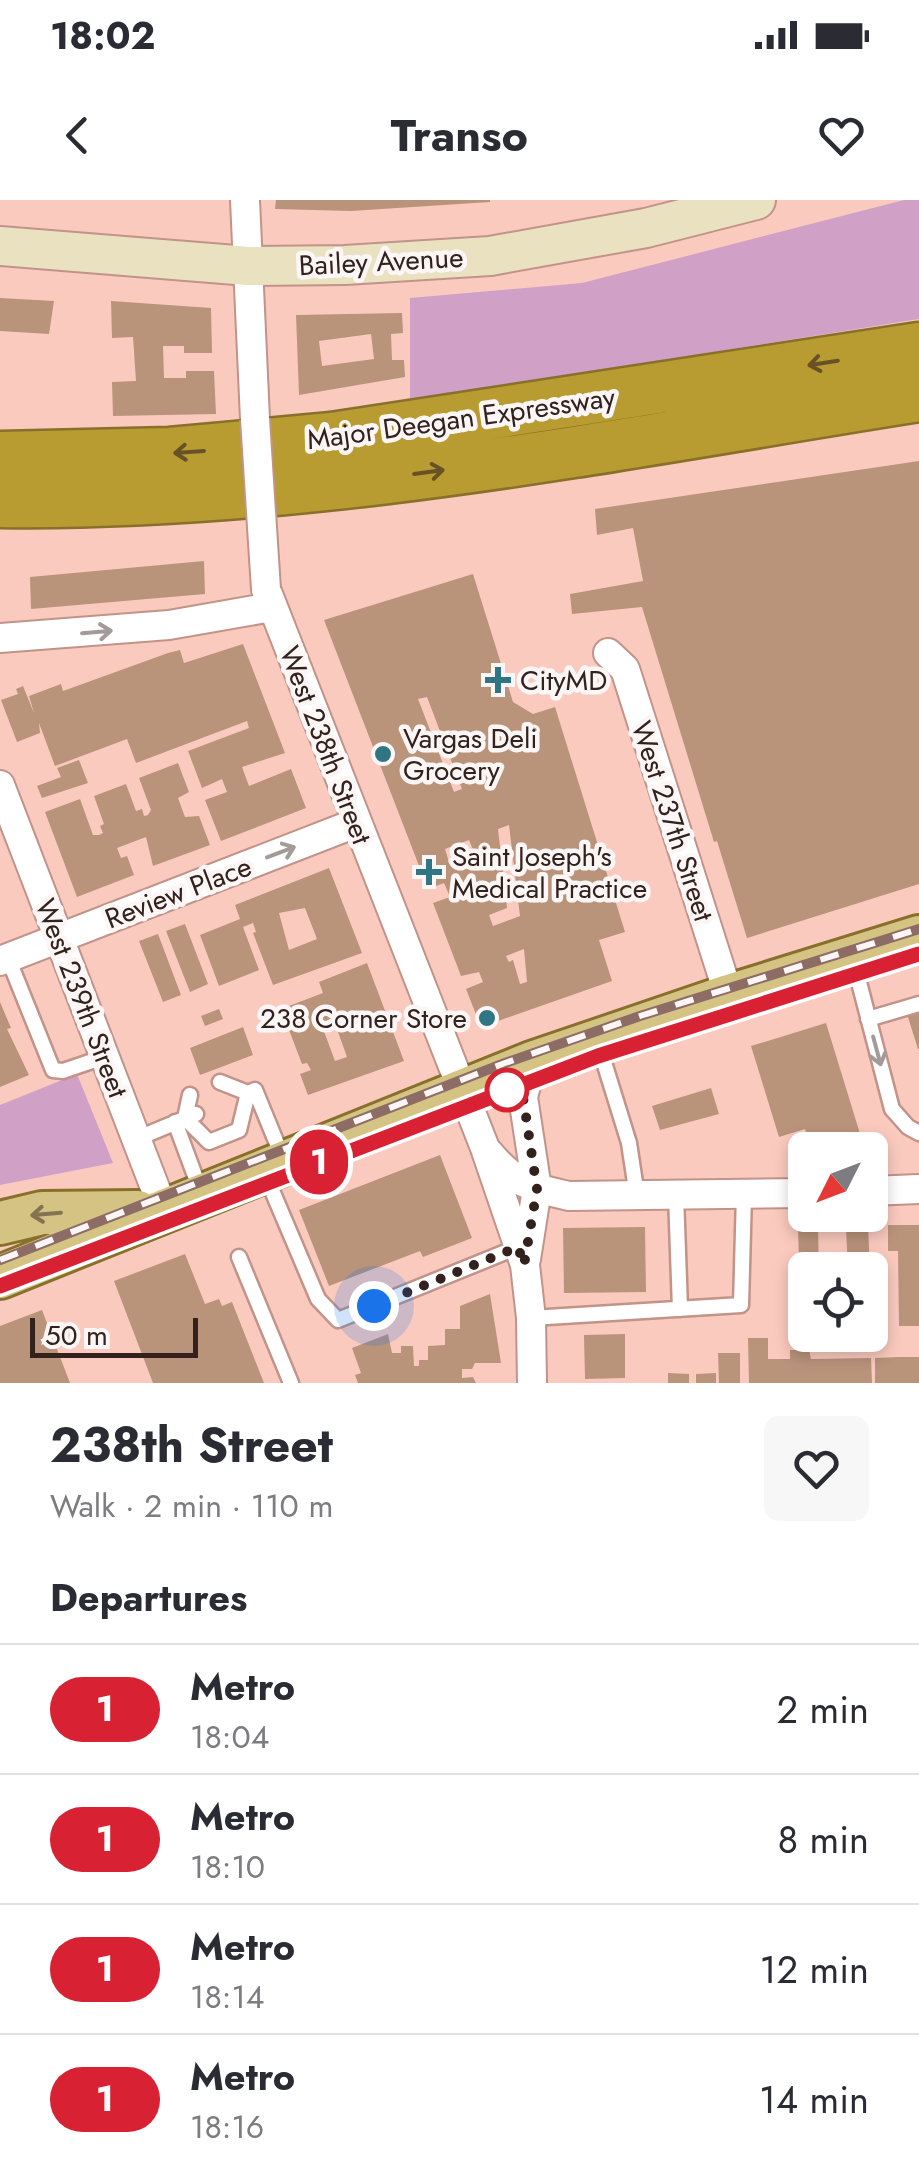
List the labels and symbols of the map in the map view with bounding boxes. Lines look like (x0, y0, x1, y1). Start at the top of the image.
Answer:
street label: Bailey Avenue (298, 237, 464, 286)
one-way arrow (807, 354, 839, 373)
street label: Major Deegan Expressway (304, 376, 618, 460)
one-way arrow (174, 442, 206, 461)
one-way arrow (413, 462, 445, 481)
one-way arrow (81, 622, 113, 641)
street label: West 238th Street (269, 640, 382, 851)
place label: CityMD (520, 660, 607, 701)
marker: CityMD (485, 667, 511, 693)
street label: West 237th Street (621, 716, 724, 927)
place label: Vargas Deli Grocery (403, 718, 538, 791)
marker: Vargas Deli Grocery (372, 743, 394, 765)
place label: Saint Joseph's Medical Practice (452, 836, 647, 909)
one-way arrow (264, 842, 295, 860)
street label: Review Place (99, 846, 257, 939)
marker: Saint Joseph's Medical Practice (416, 859, 442, 885)
street label: West 239th Street (25, 893, 138, 1104)
place label: 238 Corner Store (260, 998, 467, 1039)
marker: 238 Corner Store (476, 1007, 498, 1029)
one-way arrow (868, 1035, 887, 1066)
unlabelled marker (486, 1069, 528, 1111)
line badge: 1 (286, 1130, 352, 1194)
north arrow (788, 1132, 888, 1232)
one-way arrow (31, 1205, 63, 1224)
your location (349, 1281, 399, 1331)
scale bar (30, 1313, 198, 1358)

